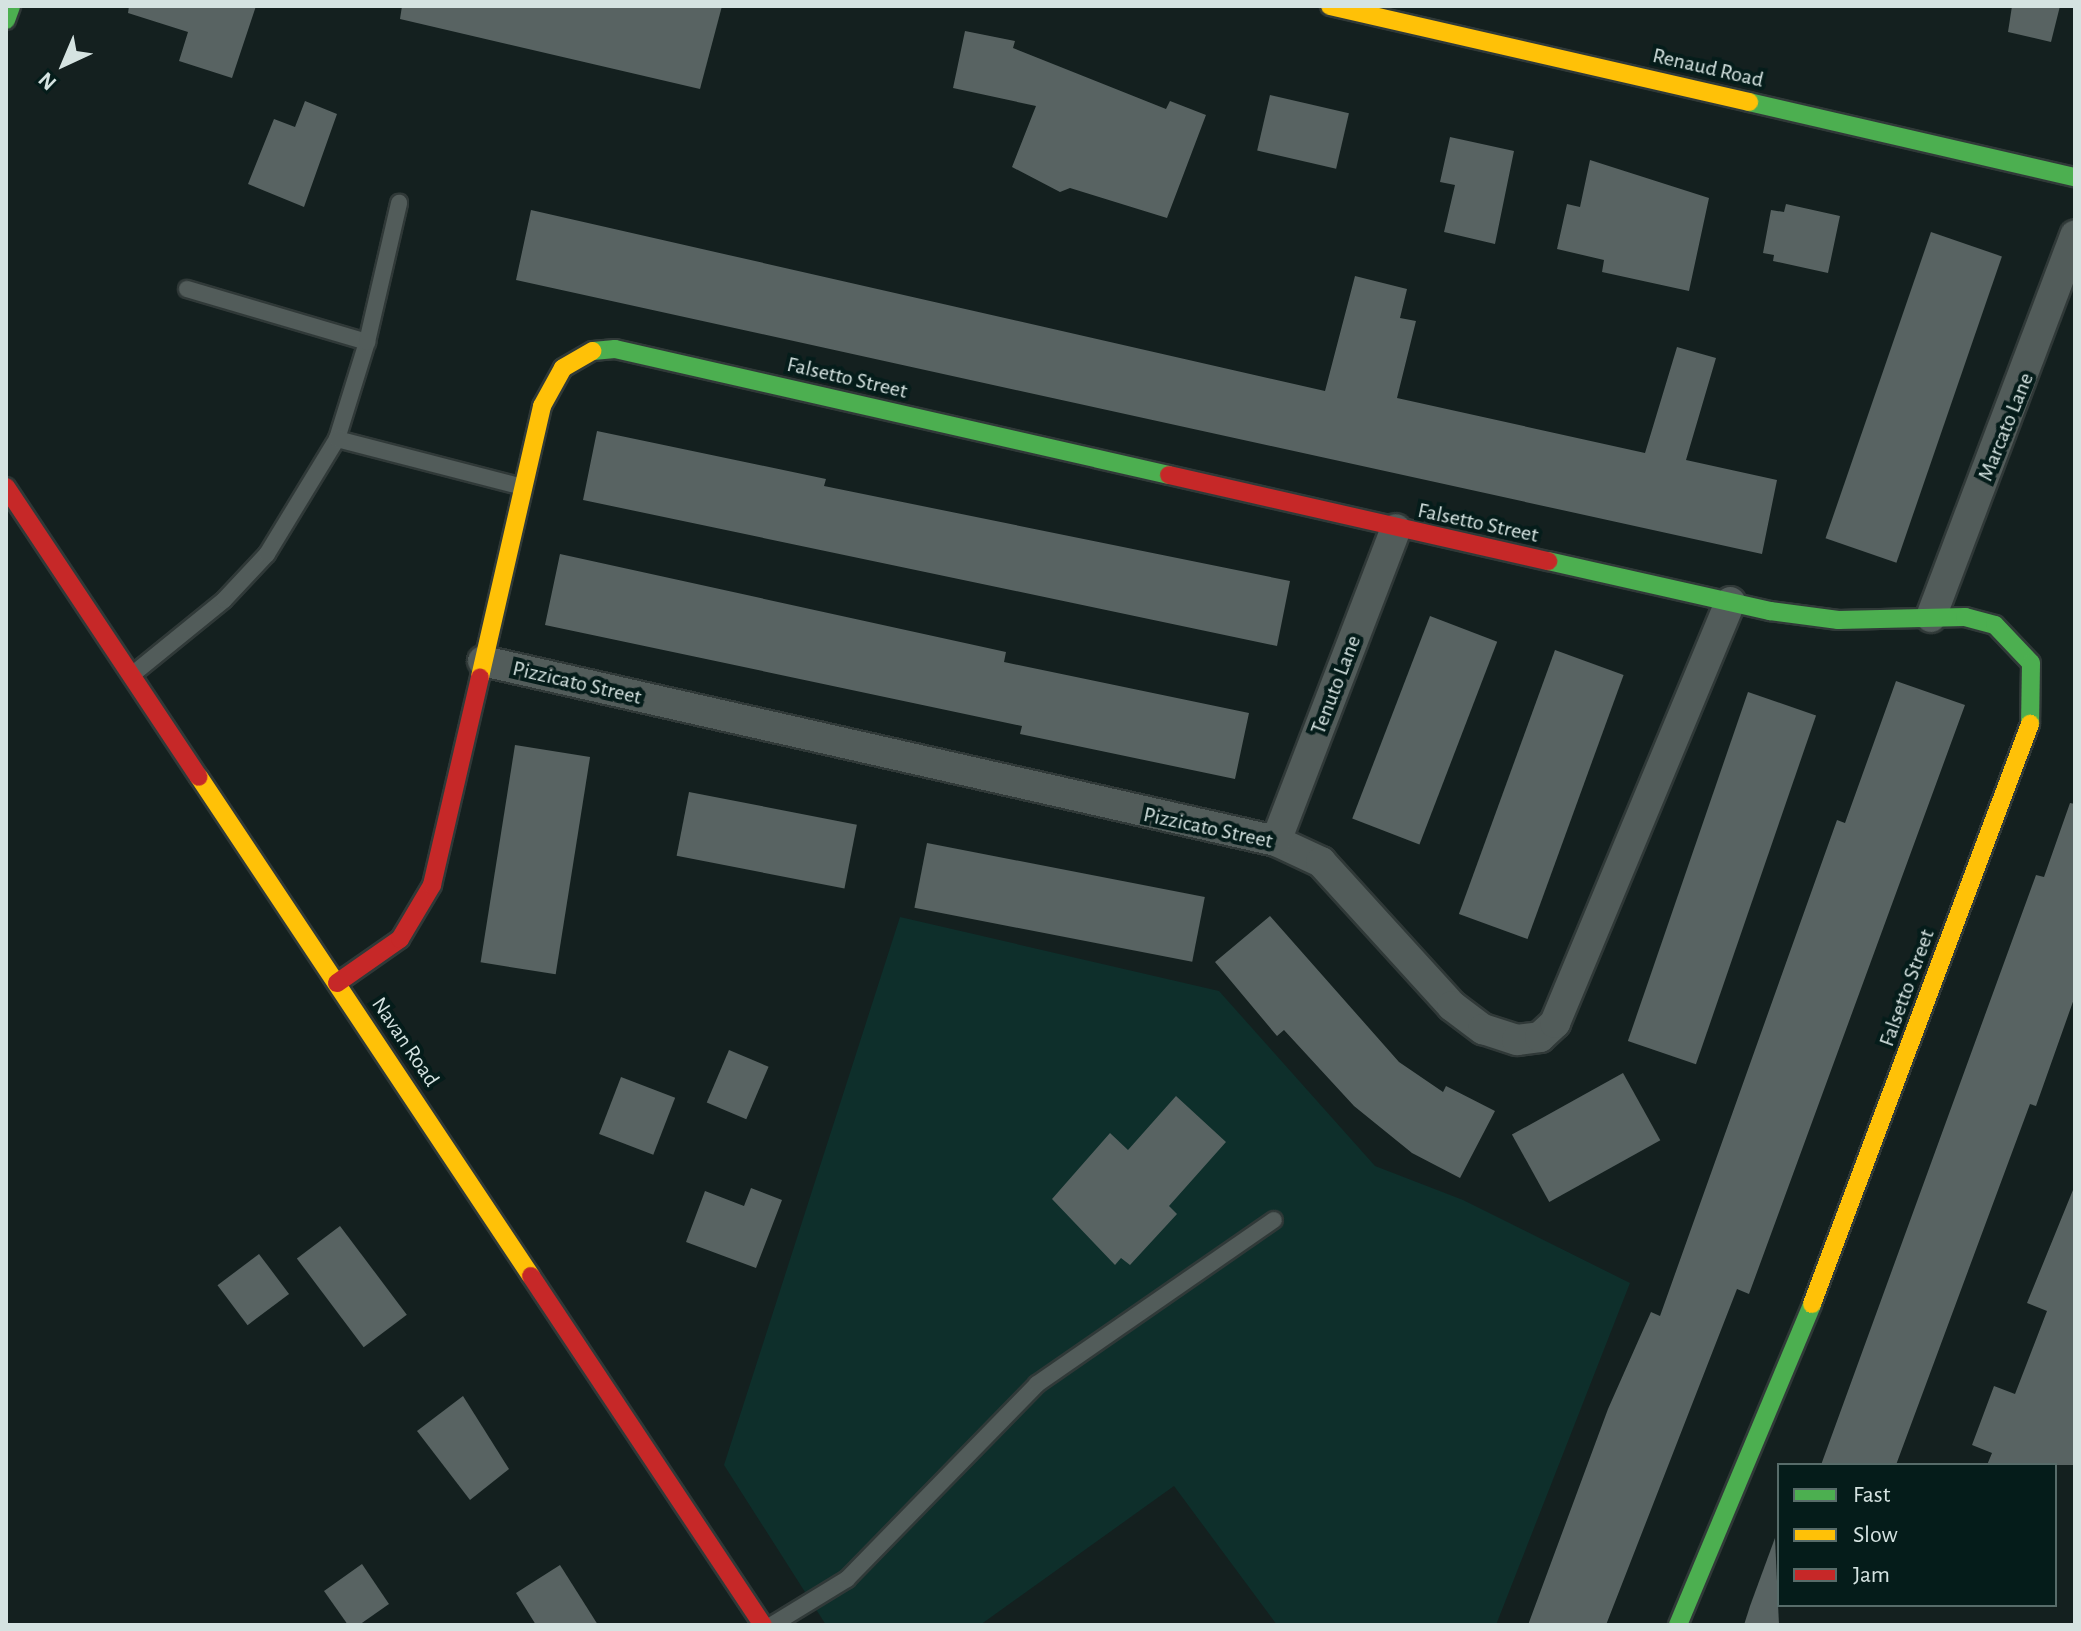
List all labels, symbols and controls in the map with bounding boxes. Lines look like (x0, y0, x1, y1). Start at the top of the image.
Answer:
north arrow (24, 24, 104, 104)
street label: Renaud Road (1650, 42, 1766, 94)
text: N (34, 68, 60, 94)
street label: Falsetto Street (784, 351, 910, 405)
street label: Marcato Lane (1972, 369, 2040, 485)
street label: Falsetto Street (1415, 497, 1541, 549)
street label: Tenuto Lane (1305, 632, 1367, 738)
street label: Pizzicato Street (510, 655, 644, 711)
street label: Pizzicato Street (1141, 801, 1275, 855)
street label: Falsetto Street (1874, 926, 1940, 1050)
street label: Navan Road (366, 992, 444, 1092)
legend (1777, 1463, 2057, 1607)
text: Fast (1853, 1483, 1890, 1507)
text: Slow (1853, 1523, 1898, 1547)
text: Jam (1853, 1563, 1890, 1587)

